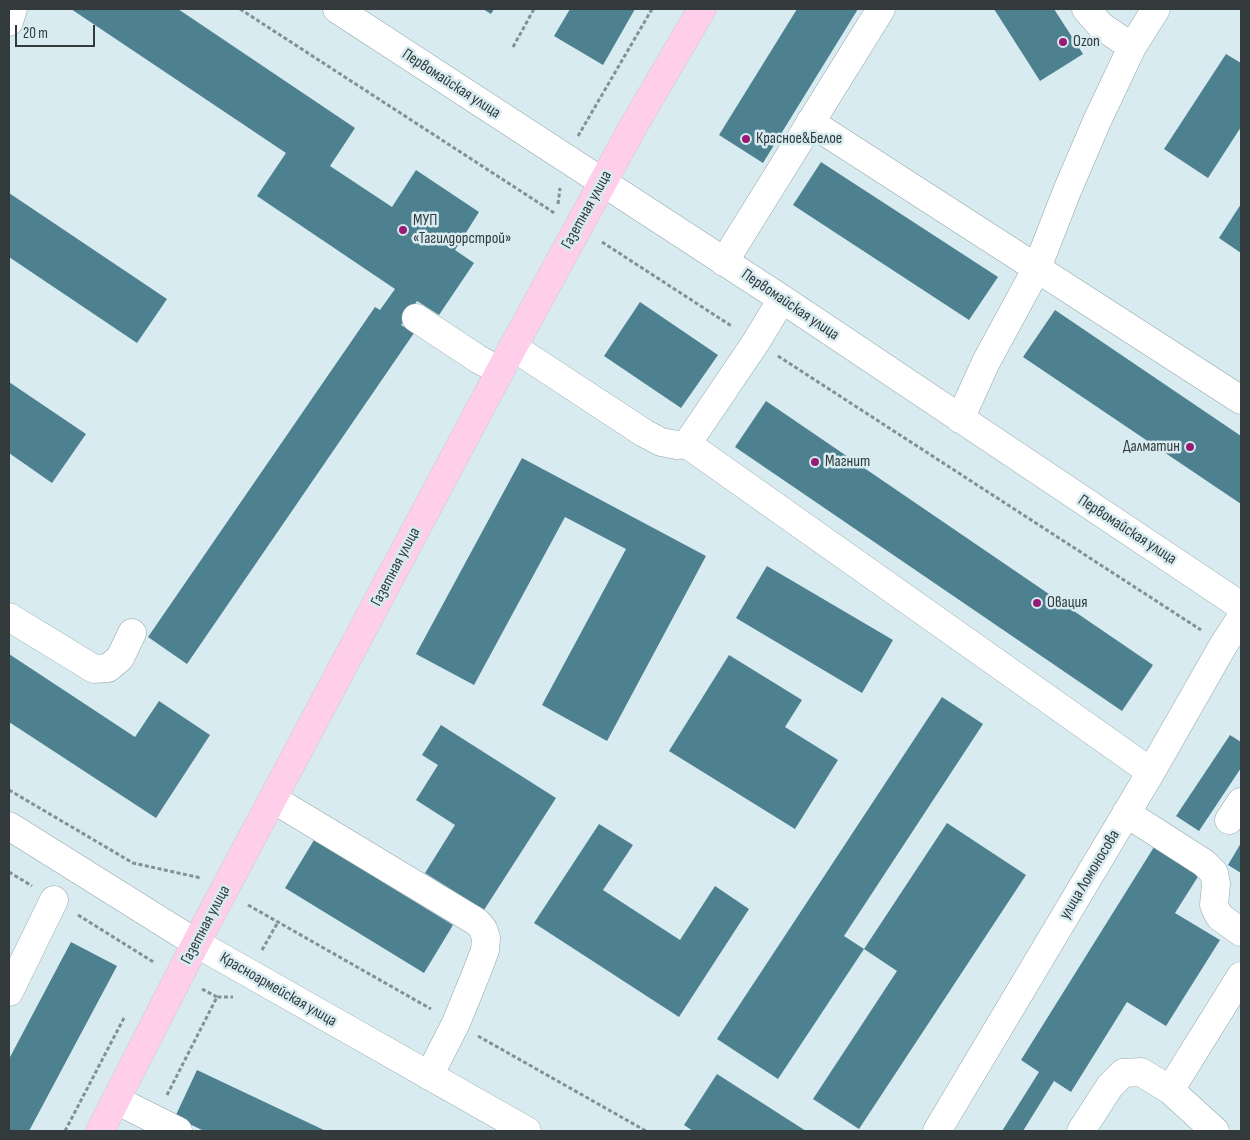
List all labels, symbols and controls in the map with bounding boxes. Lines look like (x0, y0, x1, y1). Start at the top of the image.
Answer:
scale bar (18, 15, 98, 47)
text: 20 m (23, 24, 48, 43)
place label: Ozon (1073, 32, 1100, 52)
marker: Ozon (1057, 36, 1069, 48)
street label: Первомайская улица (398, 45, 504, 123)
place label: Красное&Белое (756, 129, 842, 149)
marker: Красное&Белое (740, 133, 752, 145)
street label: Газетная улица (558, 168, 616, 252)
place label: МУП «Тагилдорстрой» (413, 211, 511, 249)
marker: МУП «Тагилдорстрой» (397, 224, 409, 236)
street label: Первомайская улица (738, 265, 842, 345)
place label: Далматин (1123, 437, 1180, 457)
marker: Далматин (1184, 441, 1196, 453)
place label: Магнит (825, 452, 870, 472)
marker: Магнит (809, 456, 821, 468)
street label: Первомайская улица (1074, 491, 1180, 569)
street label: Газетная улица (367, 524, 425, 610)
place label: Овация (1047, 593, 1087, 613)
marker: Овация (1031, 597, 1043, 609)
street label: улица Ломоносова (1056, 827, 1124, 923)
street label: Газетная улица (177, 882, 235, 968)
street label: Красноармейская улица (216, 949, 340, 1031)

